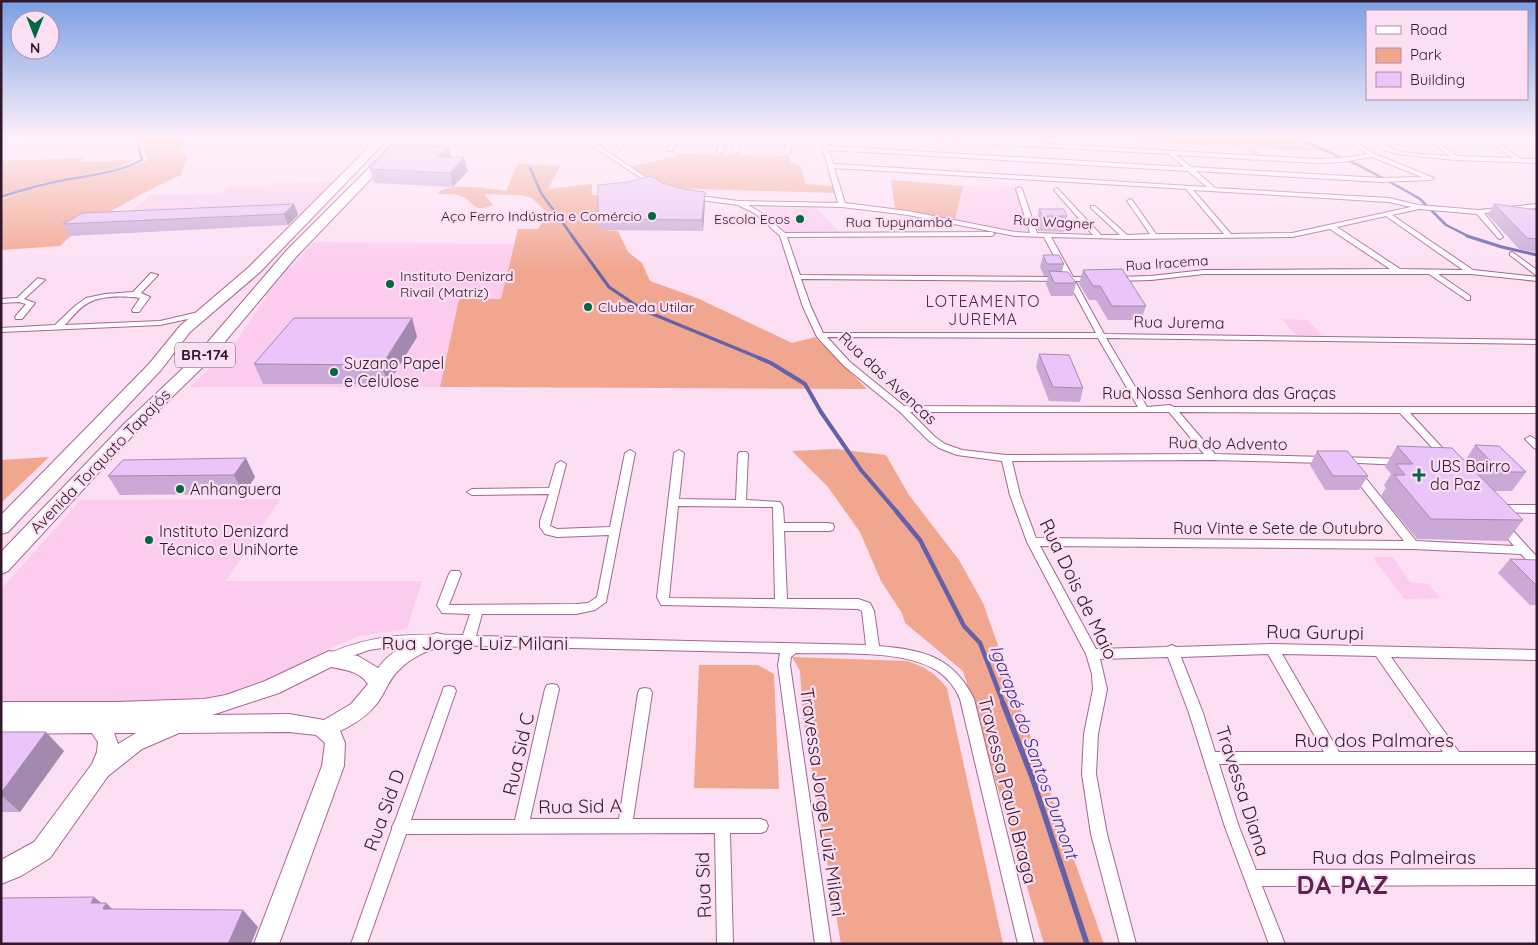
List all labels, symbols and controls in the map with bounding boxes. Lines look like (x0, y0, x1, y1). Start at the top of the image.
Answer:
north arrow (10, 10, 60, 60)
legend (1366, 10, 1528, 100)
text: Road (1410, 20, 1447, 39)
text: N (30, 39, 40, 57)
text: Park (1410, 45, 1442, 64)
text: Building (1410, 70, 1465, 89)
place label: Aço Ferro Indústria e Comércio (441, 207, 642, 225)
marker: Aço Ferro Indústria e Comércio (646, 210, 658, 222)
place label: Escola Ecos (714, 210, 790, 228)
street label: Rua Wagner (1013, 211, 1096, 233)
marker: Escola Ecos (794, 213, 806, 225)
street label: Rua Tupynambá (845, 213, 953, 231)
street label: Rua Iracema (1125, 251, 1209, 275)
place label: Instituto Denizard Rivail (Matriz) (400, 267, 514, 301)
marker: Instituto Denizard Rivail (Matriz) (384, 278, 396, 290)
district label: LOTEAMENTO JUREMA (926, 291, 1040, 329)
place label: Clube da Utilar (598, 298, 695, 316)
marker: Clube da Utilar (582, 301, 594, 313)
street label: Rua Jurema (1133, 311, 1225, 333)
street label: Rua das Avencas (835, 327, 941, 429)
road number: BR-174 (175, 342, 235, 368)
place label: Suzano Papel e Celulose (344, 353, 444, 391)
marker: Suzano Papel e Celulose (328, 366, 340, 378)
street label: Rua Nossa Senhora das Graças (1102, 383, 1336, 403)
street label: Avenida Torquato Tapajós (26, 384, 174, 538)
street label: Rua do Advento (1168, 432, 1288, 454)
place label: UBS Bairro da Paz (1430, 456, 1510, 494)
marker: UBS Bairro da Paz (1412, 468, 1426, 482)
place label: Anhanguera (190, 479, 281, 499)
marker: Anhanguera (174, 483, 186, 495)
street label: Rua Dois de Maio (1035, 515, 1123, 663)
street label: Rua Vinte e Sete de Outubro (1173, 518, 1383, 538)
place label: Instituto Denizard Técnico e UniNorte (159, 521, 298, 559)
marker: Instituto Denizard Técnico e UniNorte (143, 534, 155, 546)
street label: Rua Gurupi (1266, 619, 1364, 645)
street label: Rua Jorge Luiz Milani (382, 631, 568, 655)
water label: Igarapé do Santos Dumont (985, 642, 1084, 863)
street label: Travessa Jorge Luiz Milani (795, 686, 851, 918)
street label: Travessa Paulo Braga (973, 694, 1043, 886)
street label: Rua Sid C (497, 710, 539, 798)
street label: Travessa Diana (1211, 723, 1275, 859)
street label: Rua dos Palmares (1294, 728, 1454, 752)
street label: Rua Sid D (358, 766, 410, 854)
street label: Rua Sid A (538, 793, 622, 819)
street label: Rua das Palmeiras (1312, 845, 1476, 869)
street label: Rua Sid (690, 851, 716, 919)
district label: DA PAZ (1297, 869, 1389, 900)

